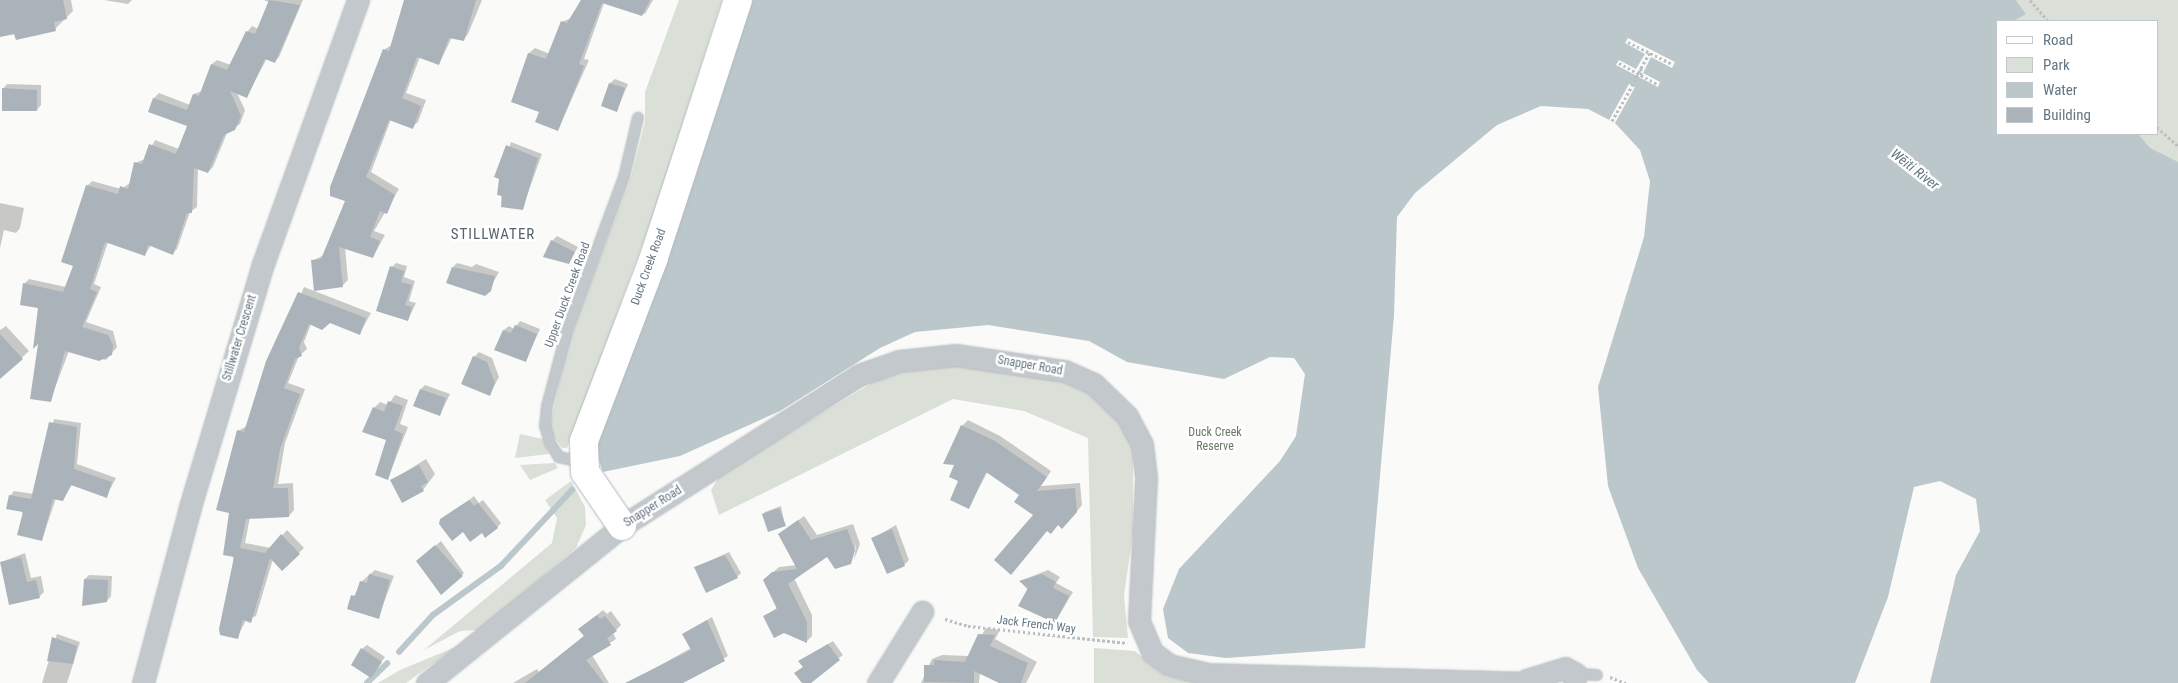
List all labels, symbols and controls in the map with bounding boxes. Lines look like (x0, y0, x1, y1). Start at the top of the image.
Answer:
legend (1996, 20, 2158, 135)
text: Road (2043, 31, 2073, 49)
text: Park (2043, 56, 2070, 74)
text: Water (2043, 81, 2077, 99)
text: Building (2043, 106, 2091, 124)
water label: Wēiti River (1888, 145, 1942, 193)
district label: STILLWATER (449, 226, 537, 244)
street label: Duck Creek Road (629, 227, 669, 307)
street label: Upper Duck Creek Road (542, 240, 594, 350)
street label: Stillwater Crescent (220, 293, 260, 383)
street label: Snapper Road (996, 353, 1064, 379)
park label: Duck Creek Reserve (1188, 426, 1242, 454)
street label: Snapper Road (621, 483, 685, 531)
street label: Jack French Way (996, 613, 1076, 637)

